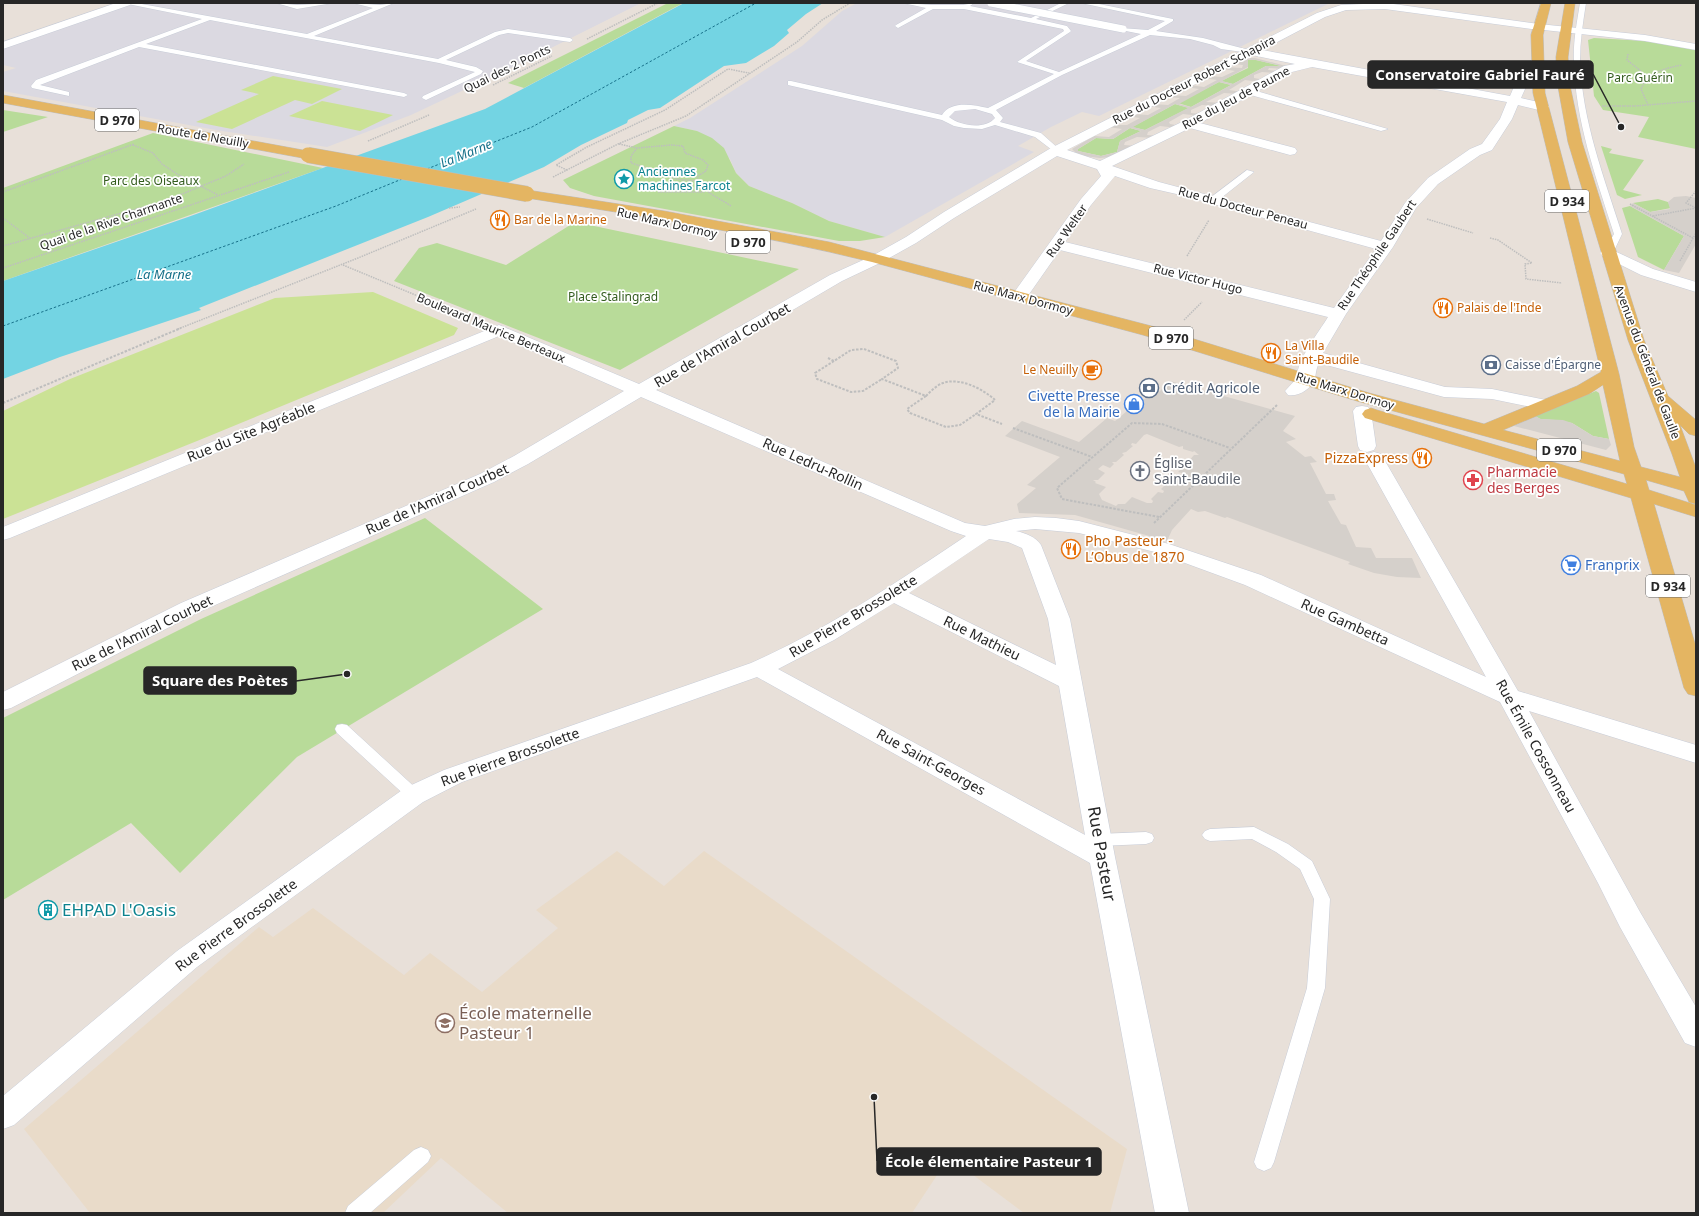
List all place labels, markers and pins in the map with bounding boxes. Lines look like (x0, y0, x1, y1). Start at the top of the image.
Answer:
callout: Conservatoire Gabriel Fauré (1368, 61, 1593, 88)
place label: Anciennes machines Farcot (638, 163, 731, 194)
place icon: Anciennes machines Farcot (613, 168, 635, 190)
restaurant icon: Bar de la Marine (489, 209, 511, 231)
place label: Bar de la Marine (514, 211, 607, 228)
restaurant icon: Palais de l'Inde (1432, 297, 1454, 319)
place label: Palais de l'Inde (1457, 299, 1542, 316)
place label: La Villa Saint-Baudile (1285, 337, 1360, 368)
restaurant icon: La Villa Saint-Baudile (1260, 342, 1282, 364)
bank icon: Caisse d'Épargne (1480, 354, 1502, 376)
place label: Caisse d'Épargne (1505, 356, 1601, 373)
cafe icon: Le Neuilly (1081, 359, 1103, 381)
place label: Le Neuilly (1023, 361, 1079, 378)
bank icon: Crédit Agricole (1138, 377, 1160, 399)
place label: Crédit Agricole (1163, 378, 1260, 397)
place label: Civette Presse de la Mairie (1028, 386, 1120, 421)
shop icon: Civette Presse de la Mairie (1123, 393, 1145, 415)
restaurant icon: PizzaExpress (1411, 447, 1433, 469)
place label: PizzaExpress (1324, 448, 1408, 467)
place label: Église Saint-Baudile (1154, 453, 1241, 488)
church icon: Église Saint-Baudile (1129, 460, 1151, 482)
place label: Pharmacie des Berges (1487, 462, 1560, 497)
pharmacy icon: Pharmacie des Berges (1462, 469, 1484, 491)
place label: Pho Pasteur - L’Obus de 1870 (1085, 531, 1184, 566)
restaurant icon: Pho Pasteur - L’Obus de 1870 (1060, 538, 1082, 560)
supermarket icon: Franprix (1560, 554, 1582, 576)
place label: Franprix (1585, 555, 1640, 574)
callout: Square des Poètes (144, 667, 296, 694)
place label: EHPAD L'Oasis (62, 898, 176, 921)
building icon: EHPAD L'Oasis (37, 899, 59, 921)
place label: École maternelle Pasteur 1 (459, 1001, 592, 1044)
school or university icon: École maternelle Pasteur 1 (434, 1012, 456, 1034)
callout: École élementaire Pasteur 1 (877, 1148, 1101, 1175)

